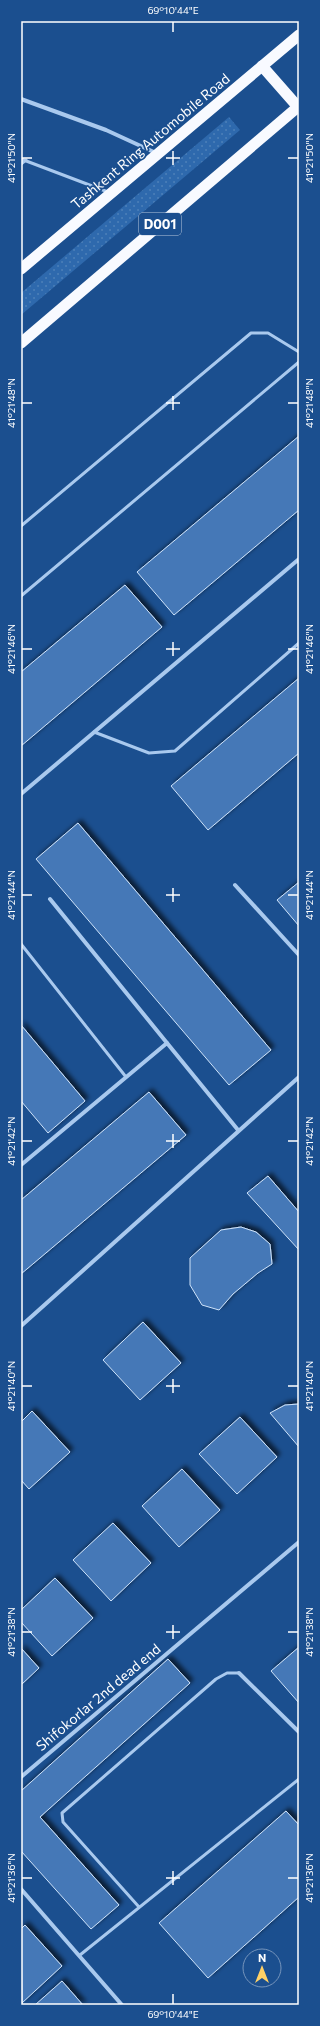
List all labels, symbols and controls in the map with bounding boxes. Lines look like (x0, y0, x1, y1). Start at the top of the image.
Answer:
text: 69°10'44"E (147, 4, 199, 16)
street label: Tashkent Ring Automobile Road (67, 70, 233, 212)
text: 41°21'50"N (5, 133, 17, 183)
text: 41°21'50"N (303, 133, 315, 183)
road number: D001 (139, 213, 181, 235)
text: 41°21'48"N (5, 378, 17, 428)
text: 41°21'48"N (303, 378, 315, 428)
text: 41°21'46"N (5, 624, 17, 674)
text: 41°21'46"N (303, 624, 315, 674)
text: 41°21'44"N (5, 870, 17, 920)
text: 41°21'44"N (303, 870, 315, 920)
text: 41°21'42"N (5, 1116, 17, 1166)
text: 41°21'42"N (303, 1116, 315, 1166)
text: 41°21'40"N (5, 1361, 17, 1411)
text: 41°21'40"N (303, 1361, 315, 1411)
text: 41°21'38"N (5, 1607, 17, 1657)
text: 41°21'38"N (303, 1607, 315, 1657)
street label: Shifokorlar 2nd dead end (32, 1640, 164, 1754)
text: 41°21'36"N (5, 1853, 17, 1903)
text: 41°21'36"N (303, 1853, 315, 1903)
north arrow (242, 1948, 282, 1988)
text: N (258, 1951, 266, 1964)
text: 69°10'44"E (147, 2008, 199, 2020)

